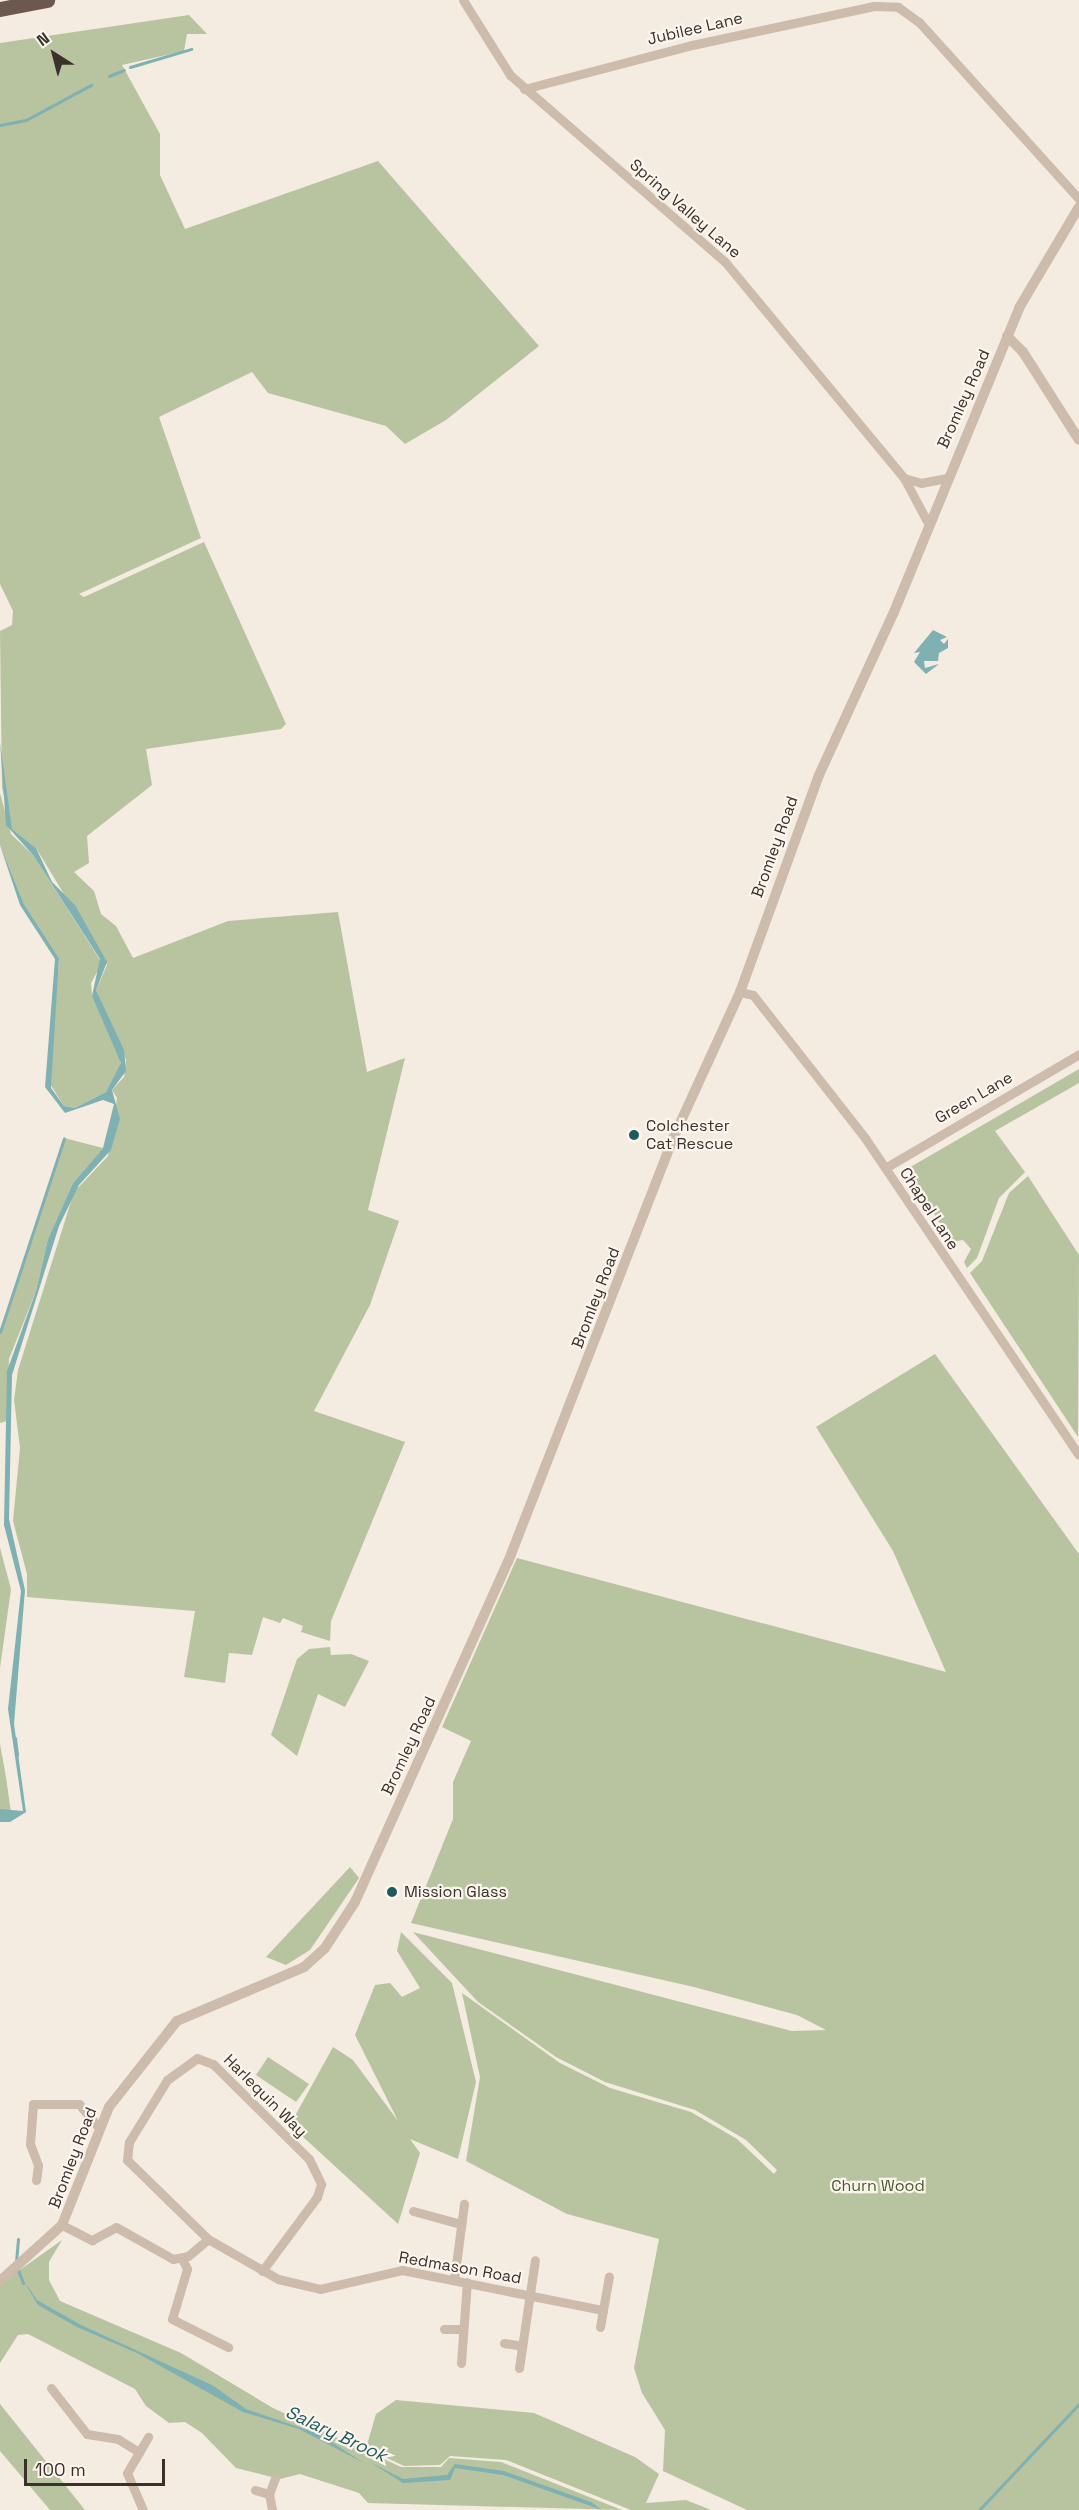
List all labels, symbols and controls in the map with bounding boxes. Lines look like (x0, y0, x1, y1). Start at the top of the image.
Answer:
street label: Jubilee Lane (645, 9, 745, 49)
north arrow (24, 24, 84, 84)
text: N (33, 27, 54, 51)
street label: Spring Valley Lane (625, 155, 745, 263)
street label: Bromley Road (934, 346, 994, 452)
street label: Bromley Road (748, 794, 802, 900)
street label: Green Lane (932, 1068, 1016, 1128)
place label: Colchester Cat Rescue (646, 1116, 733, 1154)
marker: Colchester Cat Rescue (627, 1128, 641, 1142)
street label: Chapel Lane (895, 1164, 963, 1254)
street label: Bromley Road (568, 1245, 624, 1351)
street label: Bromley Road (378, 1694, 440, 1798)
place label: Mission Glass (404, 1882, 507, 1902)
marker: Mission Glass (385, 1885, 399, 1899)
street label: Harlequin Way (219, 2050, 311, 2142)
street label: Bromley Road (45, 2105, 101, 2211)
park label: Churn Wood (831, 2176, 925, 2196)
street label: Redmason Road (397, 2248, 523, 2288)
water label: Salary Brook (282, 2401, 390, 2467)
scale bar (27, 2447, 168, 2485)
text: 100 m (35, 2458, 86, 2481)

